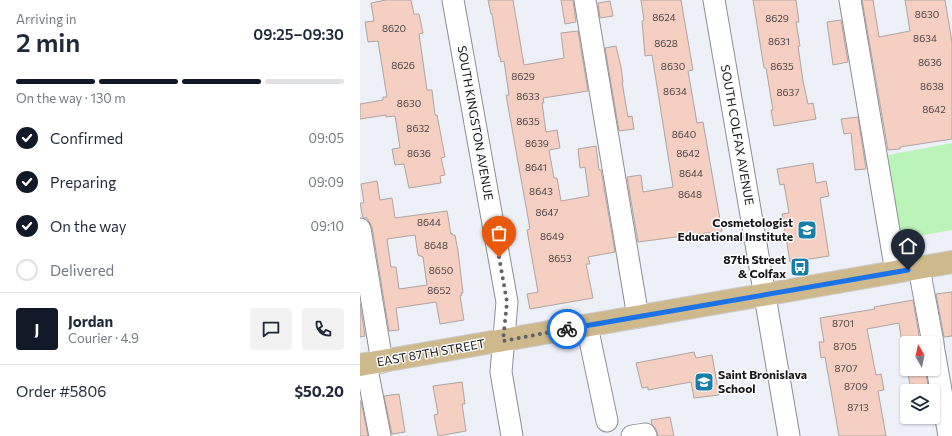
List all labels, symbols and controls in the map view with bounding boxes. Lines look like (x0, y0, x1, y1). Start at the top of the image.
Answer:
house number: 8630 (915, 8, 939, 20)
text: Arriving in (16, 11, 76, 27)
house number: 8624 (652, 11, 676, 23)
house number: 8629 (765, 12, 789, 24)
house number: 8620 (382, 22, 406, 34)
text: 09:25–09:30 (253, 25, 344, 43)
text: 2 min (16, 26, 80, 57)
house number: 8634 (913, 32, 937, 44)
house number: 8631 (768, 35, 790, 47)
house number: 8628 (654, 37, 678, 49)
street label: SOUTH KINGSTON AVENUE (455, 44, 497, 201)
house number: 8636 (918, 56, 942, 68)
house number: 8626 (391, 59, 415, 71)
house number: 8630 (661, 60, 685, 72)
house number: 8635 (770, 60, 794, 72)
street label: SOUTH COLFAX AVENUE (719, 64, 757, 206)
house number: 8629 (511, 70, 535, 82)
house number: 8638 (920, 80, 944, 92)
house number: 8634 (663, 85, 687, 97)
house number: 8637 (776, 86, 800, 98)
text: On the way · 130 m (16, 90, 126, 106)
house number: 8633 (516, 90, 540, 102)
house number: 8630 (397, 97, 421, 109)
house number: 8642 (922, 103, 946, 115)
house number: 8635 (516, 115, 540, 127)
house number: 8632 (406, 122, 430, 134)
icon: check (16, 127, 38, 149)
house number: 8640 (672, 128, 696, 140)
text: Confirmed (50, 129, 123, 147)
text: 09:05 (309, 130, 344, 146)
house number: 8639 (525, 137, 549, 149)
house number: 8636 (407, 147, 431, 159)
house number: 8642 (676, 147, 700, 159)
house number: 8641 (525, 161, 547, 173)
house number: 8644 (679, 167, 703, 179)
icon: check (16, 171, 38, 193)
text: Preparing (50, 173, 116, 191)
text: 09:09 (308, 174, 344, 190)
house number: 8643 (529, 185, 553, 197)
house number: 8648 (678, 188, 702, 200)
house number: 8647 (535, 206, 559, 218)
icon: check (16, 215, 38, 237)
place label: Cosmetologist Educational Institute (678, 215, 793, 243)
house number: 8644 (417, 216, 441, 228)
pin (482, 216, 516, 257)
text: On the way (50, 217, 127, 235)
text: 09:10 (311, 218, 344, 234)
school or university icon: Cosmetologist Educational Institute (796, 219, 818, 241)
icon: bag (488, 222, 510, 244)
pin (891, 229, 925, 270)
house number: 8649 (540, 230, 564, 242)
icon: home (897, 235, 919, 257)
house number: 8648 (424, 239, 448, 251)
house number: 8653 (548, 252, 572, 264)
place label: 87th Street & Colfax (723, 252, 786, 280)
bus stop icon: 87th Street & Colfax (789, 256, 811, 278)
text: Delivered (50, 261, 114, 279)
house number: 8650 (429, 264, 453, 276)
house number: 8652 (427, 284, 451, 296)
button: chat (250, 308, 292, 350)
button: phone (302, 308, 344, 350)
courier (547, 309, 587, 349)
text: Jordan (68, 312, 113, 330)
house number: 8701 (832, 317, 854, 329)
icon: bike (556, 318, 578, 340)
text: J (35, 320, 39, 338)
text: Courier · 4.9 (68, 330, 139, 346)
street label: EAST 87TH STREET (376, 336, 486, 368)
north arrow (900, 336, 940, 376)
map controls (900, 336, 940, 424)
house number: 8705 (833, 340, 857, 352)
house number: 8707 (834, 362, 858, 374)
place label: Saint Bronislava School (718, 367, 807, 395)
school or university icon: Saint Bronislava School (693, 371, 715, 393)
house number: 8709 (844, 380, 868, 392)
text: Order #5806 (16, 382, 106, 400)
text: $50.20 (295, 382, 344, 400)
button: layers (900, 384, 940, 424)
house number: 8713 (847, 401, 869, 413)

